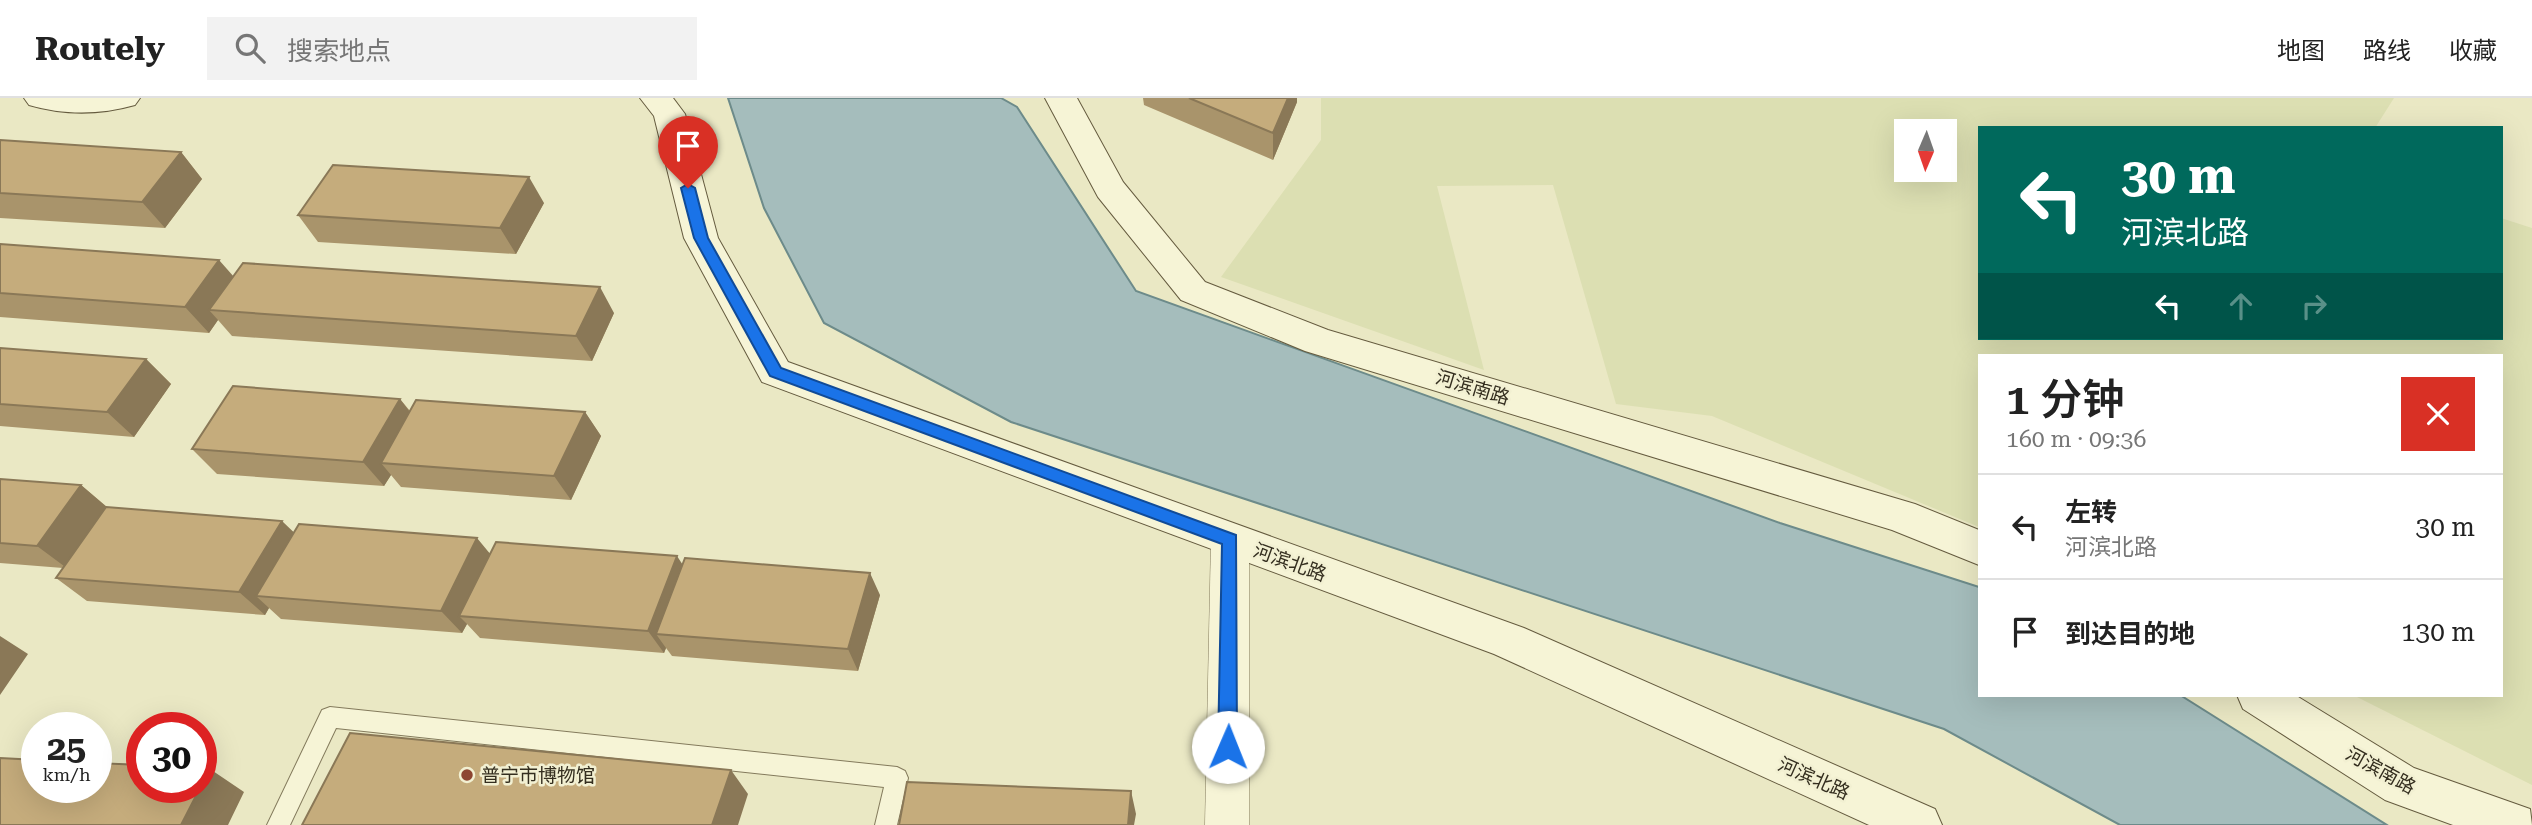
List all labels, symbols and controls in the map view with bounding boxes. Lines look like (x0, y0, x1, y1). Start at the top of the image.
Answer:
search box (207, 17, 697, 80)
text: Routely (35, 29, 165, 68)
icon: search (231, 29, 269, 67)
text: 搜索地点 (287, 36, 391, 66)
text: 地图 (2277, 37, 2325, 65)
text: 路线 (2363, 37, 2411, 65)
text: 收藏 (2449, 37, 2497, 65)
pin (658, 116, 718, 188)
north arrow (1894, 119, 1956, 182)
map controls (1894, 119, 1957, 182)
icon: arrive (669, 127, 707, 165)
text: 30 m (2121, 148, 2236, 205)
icon: left (2006, 154, 2097, 245)
text: 河滨北路 (2121, 214, 2249, 252)
icon: left (2149, 287, 2187, 325)
icon: ahead (2222, 287, 2260, 325)
icon: right (2295, 287, 2333, 325)
street label: 河滨南路 (1433, 365, 1513, 410)
text: 1 分钟 (2006, 375, 2124, 424)
button: close (2401, 377, 2475, 451)
text: 160 m · 09:36 (2006, 426, 2146, 453)
text: 左转 (2065, 497, 2117, 527)
icon: left (2006, 508, 2044, 546)
text: 30 m (2416, 512, 2475, 542)
text: 河滨北路 (2065, 534, 2157, 561)
street label: 河滨北路 (1250, 539, 1329, 586)
icon: arrive (2006, 613, 2044, 651)
text: 130 m (2401, 617, 2475, 647)
text: 到达目的地 (2065, 619, 2195, 649)
position arrow (1191, 710, 1265, 784)
speed limit sign: 30 (126, 712, 217, 803)
text: 25 (47, 728, 86, 769)
street label: 河滨南路 (2342, 742, 2420, 799)
street label: 河滨北路 (1774, 752, 1853, 804)
text: km/h (42, 764, 91, 785)
place label: 普宁市博物馆 (481, 764, 595, 787)
marker: 普宁市博物馆 (459, 767, 475, 783)

